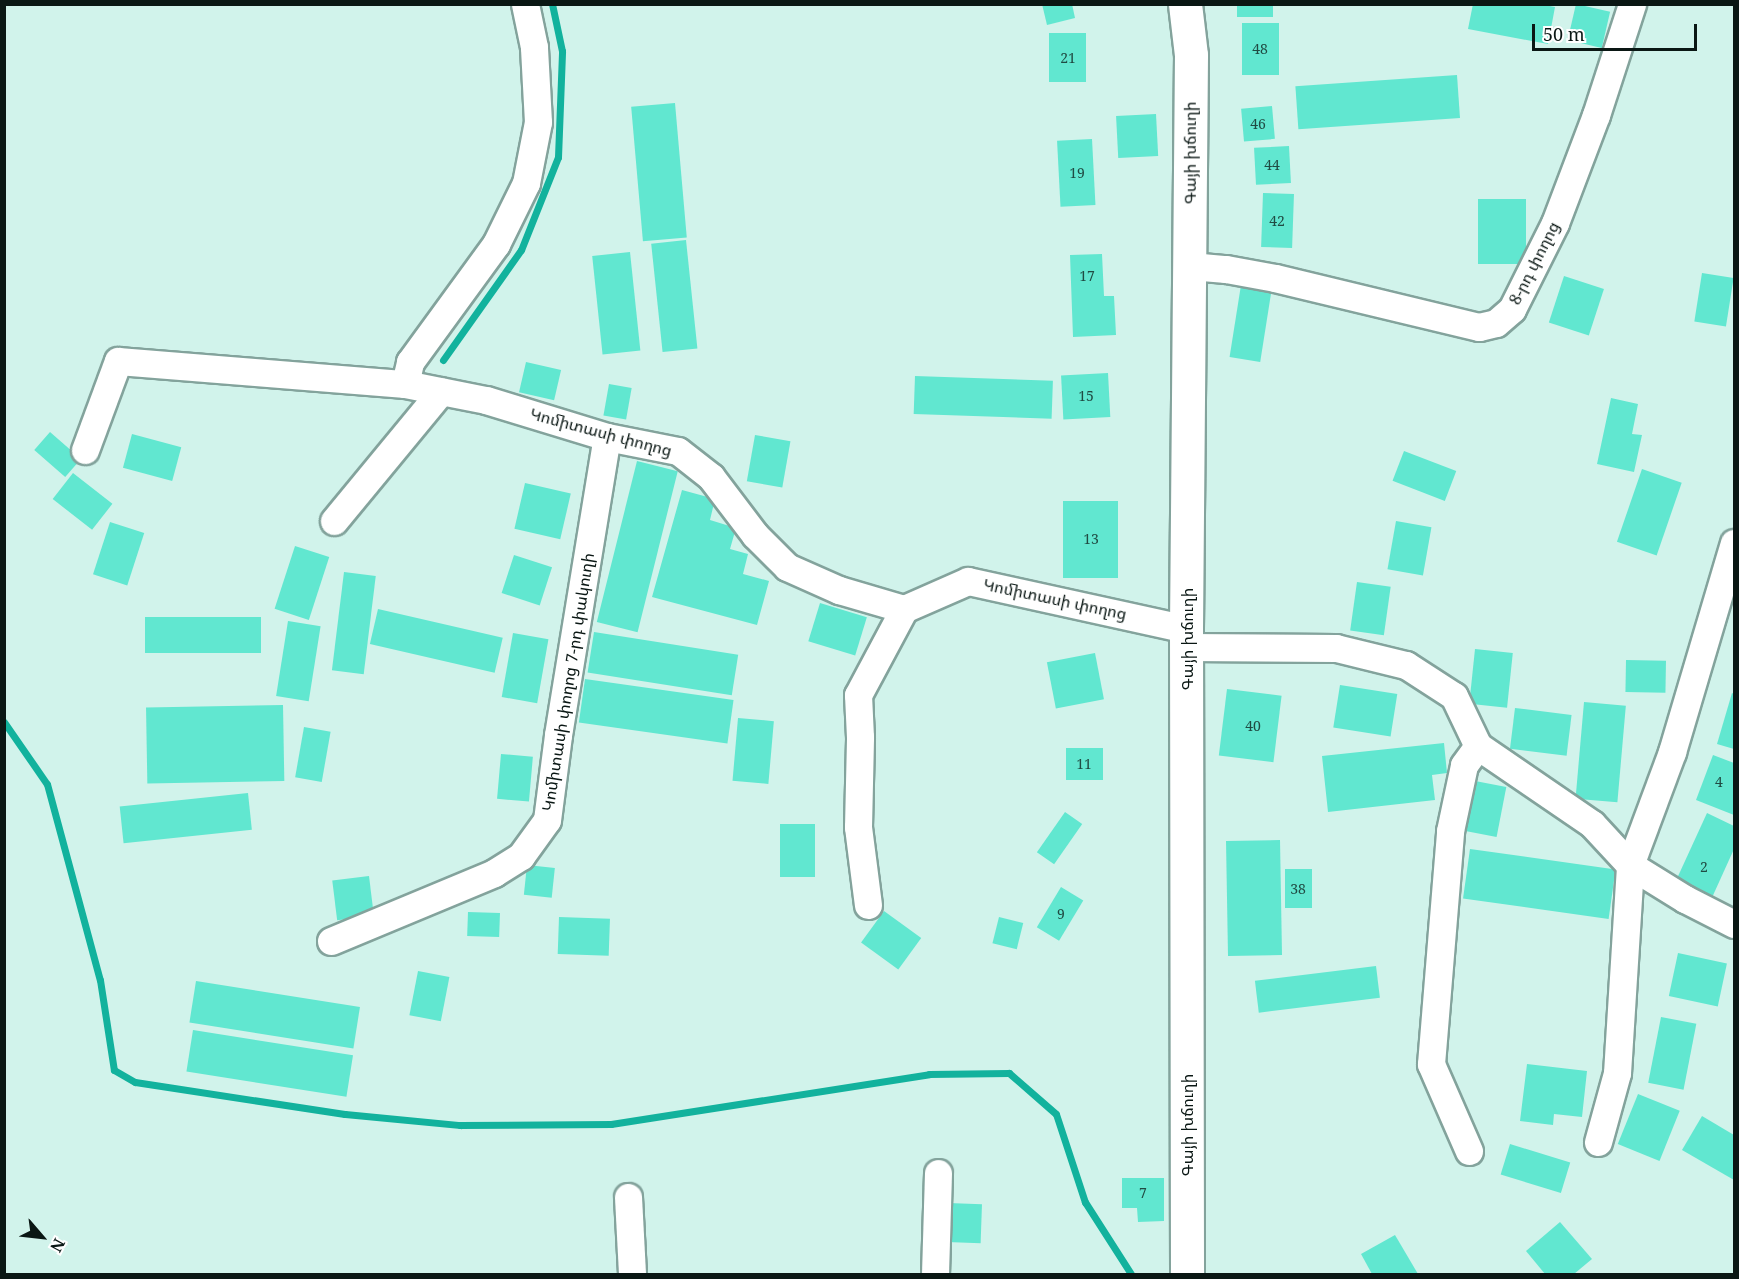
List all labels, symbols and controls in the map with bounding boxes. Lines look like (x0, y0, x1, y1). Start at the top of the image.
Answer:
scale bar (1535, 12, 1700, 50)
text: 50 m (1543, 22, 1585, 46)
house number: 48 (1252, 41, 1268, 57)
house number: 21 (1060, 50, 1076, 66)
street label: Գայի խճուղի (1180, 102, 1200, 204)
house number: 46 (1250, 116, 1266, 132)
house number: 44 (1264, 157, 1280, 173)
house number: 19 (1069, 165, 1085, 181)
house number: 42 (1269, 213, 1285, 229)
street label: 8-րդ փողոց (1505, 218, 1563, 308)
house number: 17 (1079, 268, 1095, 284)
house number: 15 (1078, 388, 1094, 404)
street label: Կոմիտասի փողոց (528, 404, 674, 460)
house number: 13 (1083, 531, 1099, 547)
street label: Կոմիտասի փողոց 7-րդ փակուղի (538, 552, 598, 812)
street label: Կոմիտասի փողոց (982, 574, 1128, 624)
street label: Գայի խճուղի (1177, 588, 1197, 690)
house number: 40 (1245, 718, 1261, 734)
house number: 11 (1076, 756, 1092, 772)
house number: 4 (1715, 774, 1723, 790)
house number: 2 (1700, 859, 1708, 875)
house number: 38 (1290, 881, 1306, 897)
house number: 9 (1057, 906, 1065, 922)
street label: Գայի խճուղի (1177, 1074, 1197, 1176)
house number: 7 (1139, 1185, 1147, 1201)
north arrow (12, 1207, 72, 1267)
text: N (45, 1235, 71, 1256)

